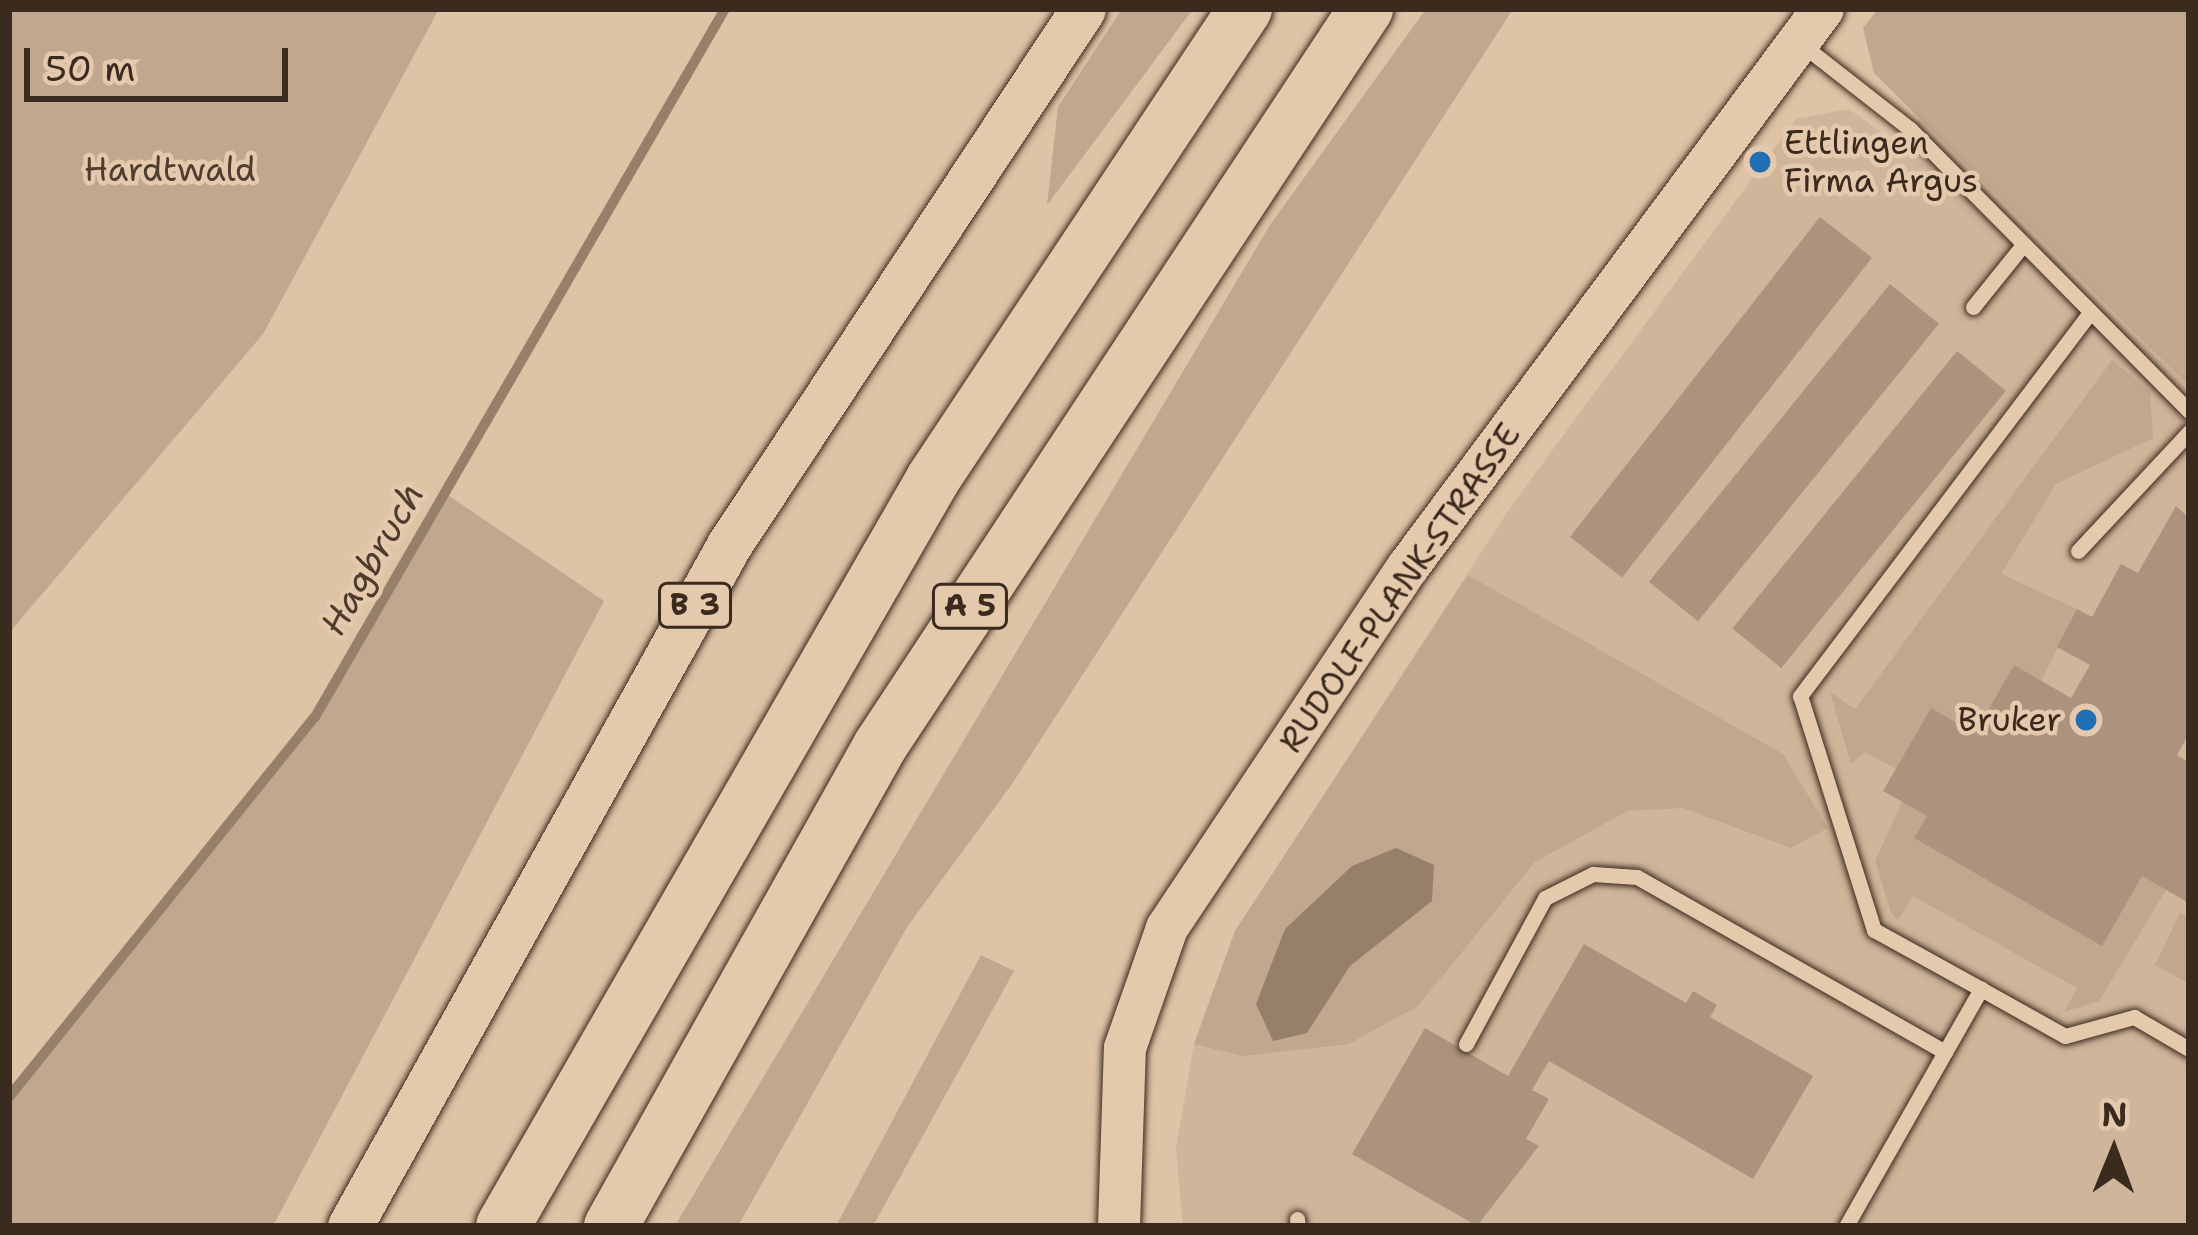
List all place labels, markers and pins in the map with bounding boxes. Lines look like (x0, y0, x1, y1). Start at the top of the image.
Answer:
place label: Ettlingen Firma Argus (1784, 123, 1978, 201)
marker: Ettlingen Firma Argus (1747, 149, 1773, 175)
place label: Bruker (1958, 700, 2062, 740)
marker: Bruker (2073, 707, 2099, 733)

